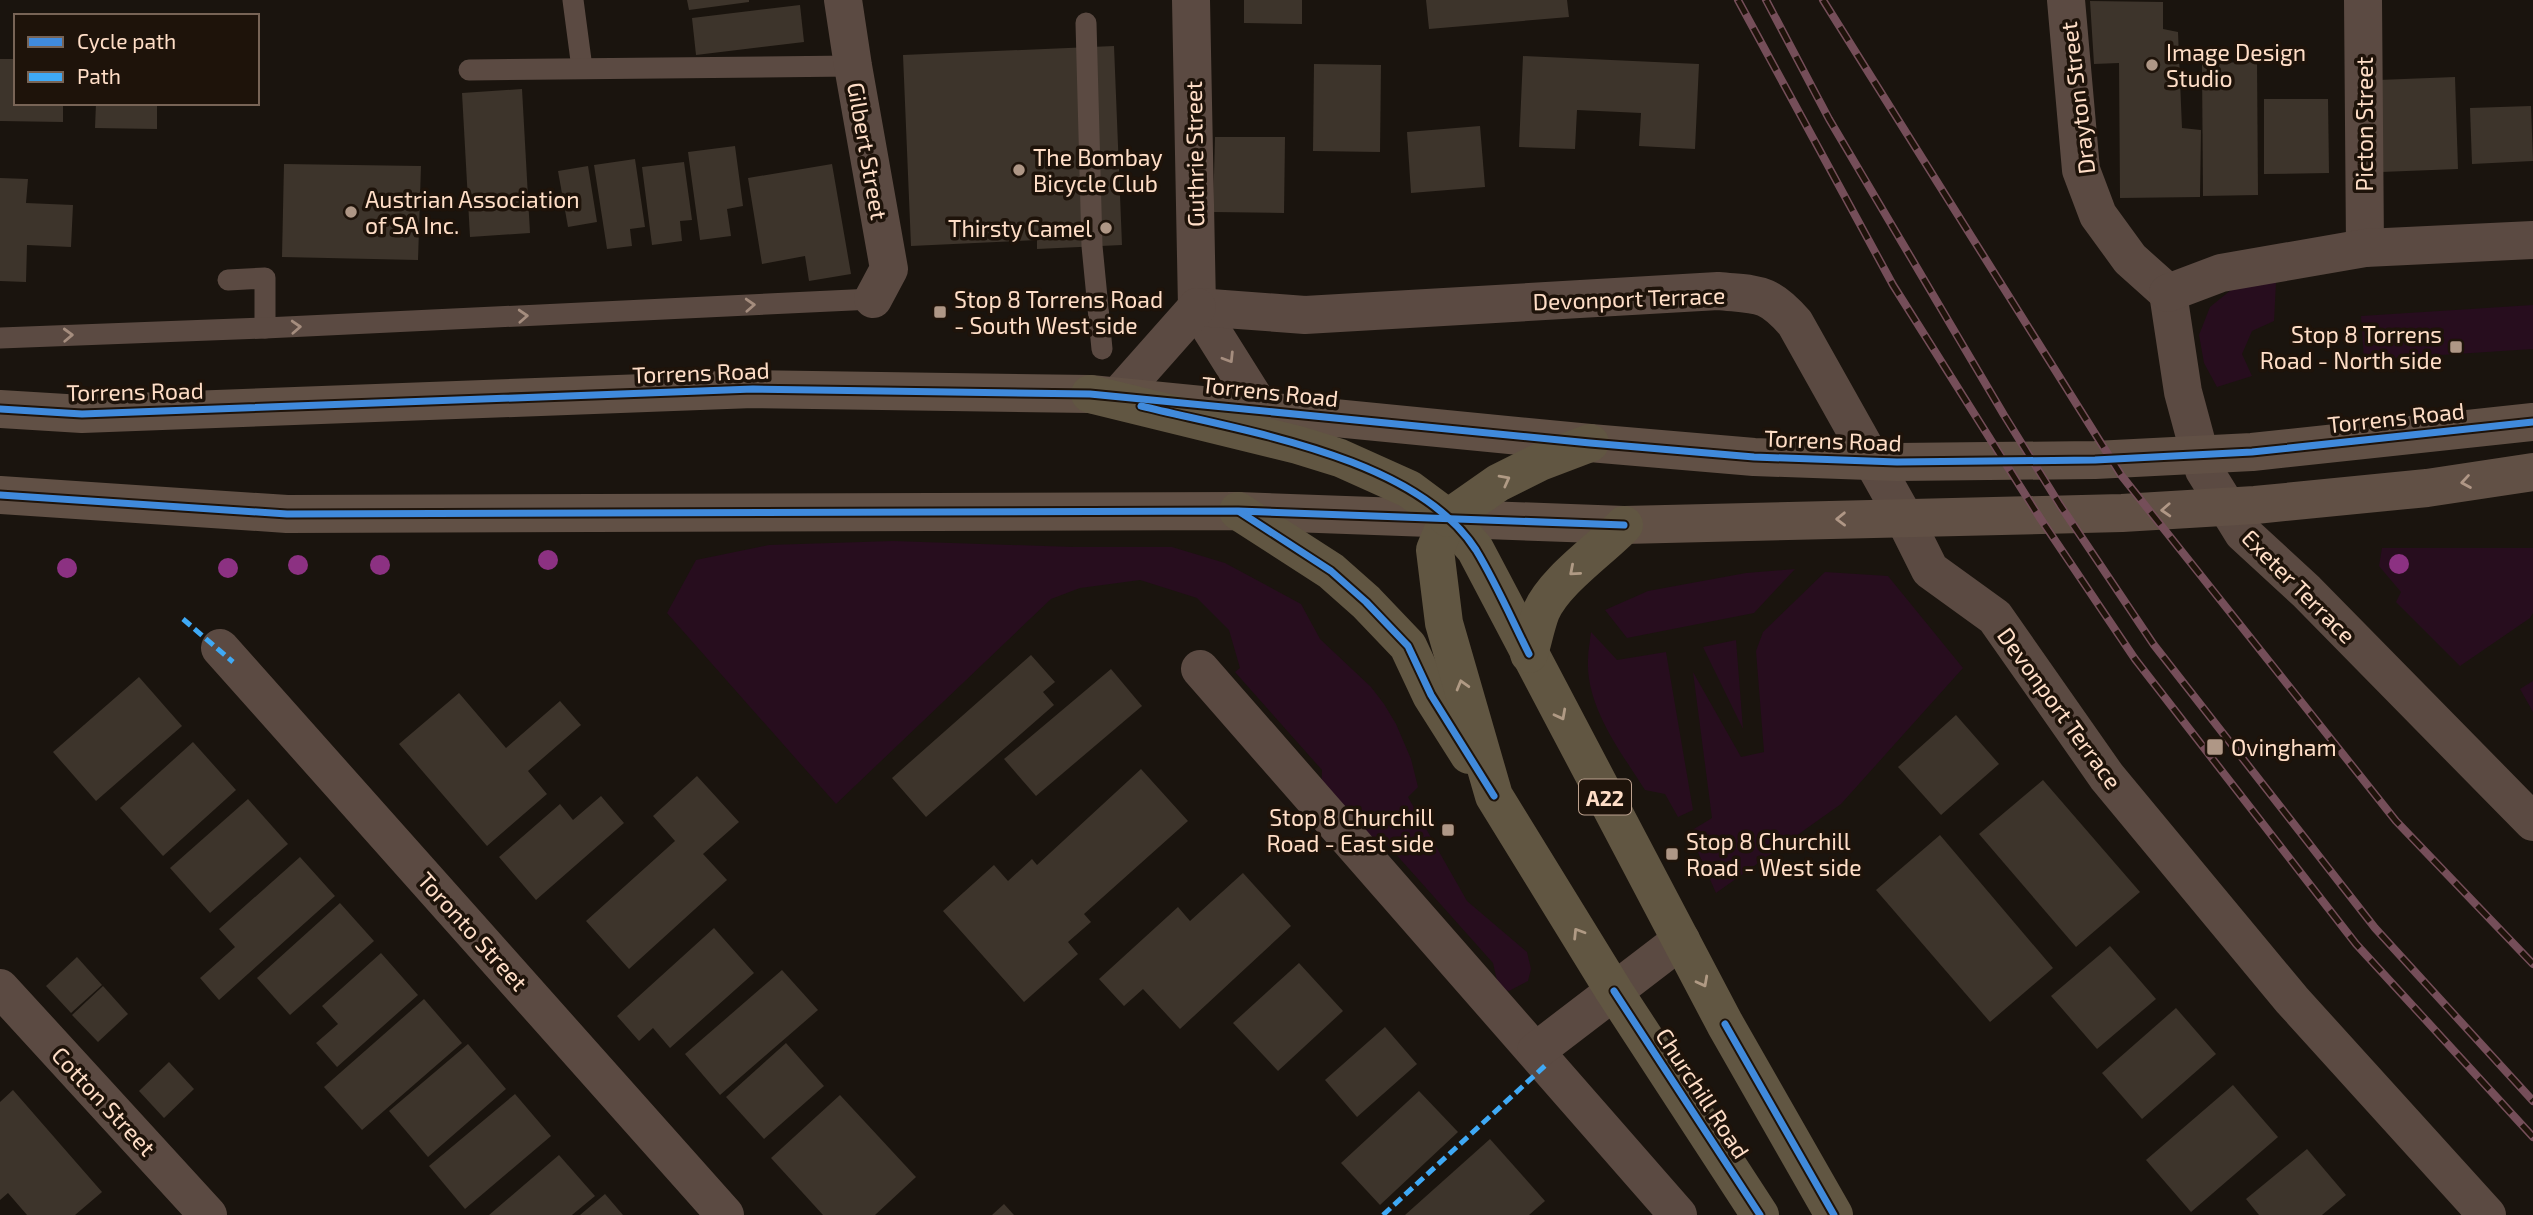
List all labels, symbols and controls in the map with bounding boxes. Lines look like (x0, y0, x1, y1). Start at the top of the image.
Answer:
legend (14, 14, 259, 105)
street label: Drayton Street (2054, 20, 2100, 176)
text: Cycle path (77, 28, 176, 53)
place label: Image Design Studio (2166, 38, 2306, 92)
street label: Picton Street (2350, 56, 2378, 191)
marker: Image Design Studio (2144, 57, 2160, 73)
text: Path (77, 63, 121, 88)
street label: Gilbert Street (842, 80, 894, 222)
street label: Guthrie Street (1179, 81, 1209, 227)
place label: The Bombay Bicycle Club (1033, 143, 1163, 197)
marker: The Bombay Bicycle Club (1011, 162, 1027, 178)
place label: Austrian Association of SA Inc. (365, 185, 580, 239)
marker: Austrian Association of SA Inc. (343, 204, 359, 220)
place label: Thirsty Camel (948, 214, 1092, 242)
marker: Thirsty Camel (1098, 220, 1114, 236)
street label: Devonport Terrace (1532, 281, 1726, 315)
place label: Stop 8 Torrens Road - South West side (954, 285, 1163, 339)
one-way arrow (745, 297, 756, 312)
marker: Stop 8 Torrens Road - South West side (932, 304, 948, 320)
one-way arrow (518, 308, 529, 323)
one-way arrow (290, 319, 301, 334)
place label: Stop 8 Torrens Road - North side (2260, 320, 2442, 374)
one-way arrow (63, 328, 74, 343)
marker: Stop 8 Torrens Road - North side (2448, 339, 2464, 355)
one-way arrow (1221, 351, 1234, 364)
street label: Torrens Road (632, 356, 770, 388)
street label: Torrens Road (1200, 370, 1340, 412)
street label: Torrens Road (66, 376, 204, 406)
street label: Torrens Road (2326, 396, 2466, 438)
street label: Torrens Road (1764, 424, 1902, 456)
one-way arrow (1497, 475, 1510, 488)
one-way arrow (2460, 475, 2471, 490)
one-way arrow (2160, 502, 2171, 517)
one-way arrow (1835, 512, 1846, 527)
street label: Exeter Terrace (2236, 523, 2362, 649)
one-way arrow (1569, 563, 1582, 575)
street label: Devonport Terrace (1992, 622, 2128, 794)
one-way arrow (1455, 679, 1470, 691)
one-way arrow (1553, 708, 1566, 720)
place label: Ovingham (2231, 733, 2337, 761)
marker: Ovingham (2205, 737, 2225, 757)
road number: A22 (1579, 780, 1631, 814)
place label: Stop 8 Churchill Road - East side (1266, 803, 1434, 857)
marker: Stop 8 Churchill Road - East side (1440, 822, 1456, 838)
place label: Stop 8 Churchill Road - West side (1686, 827, 1862, 881)
marker: Stop 8 Churchill Road - West side (1664, 846, 1680, 862)
street label: Toronto Street (412, 866, 534, 996)
one-way arrow (1574, 928, 1587, 941)
one-way arrow (1695, 975, 1708, 987)
street label: Churchill Road (1650, 1022, 1756, 1164)
street label: Cotton Street (46, 1041, 162, 1162)

